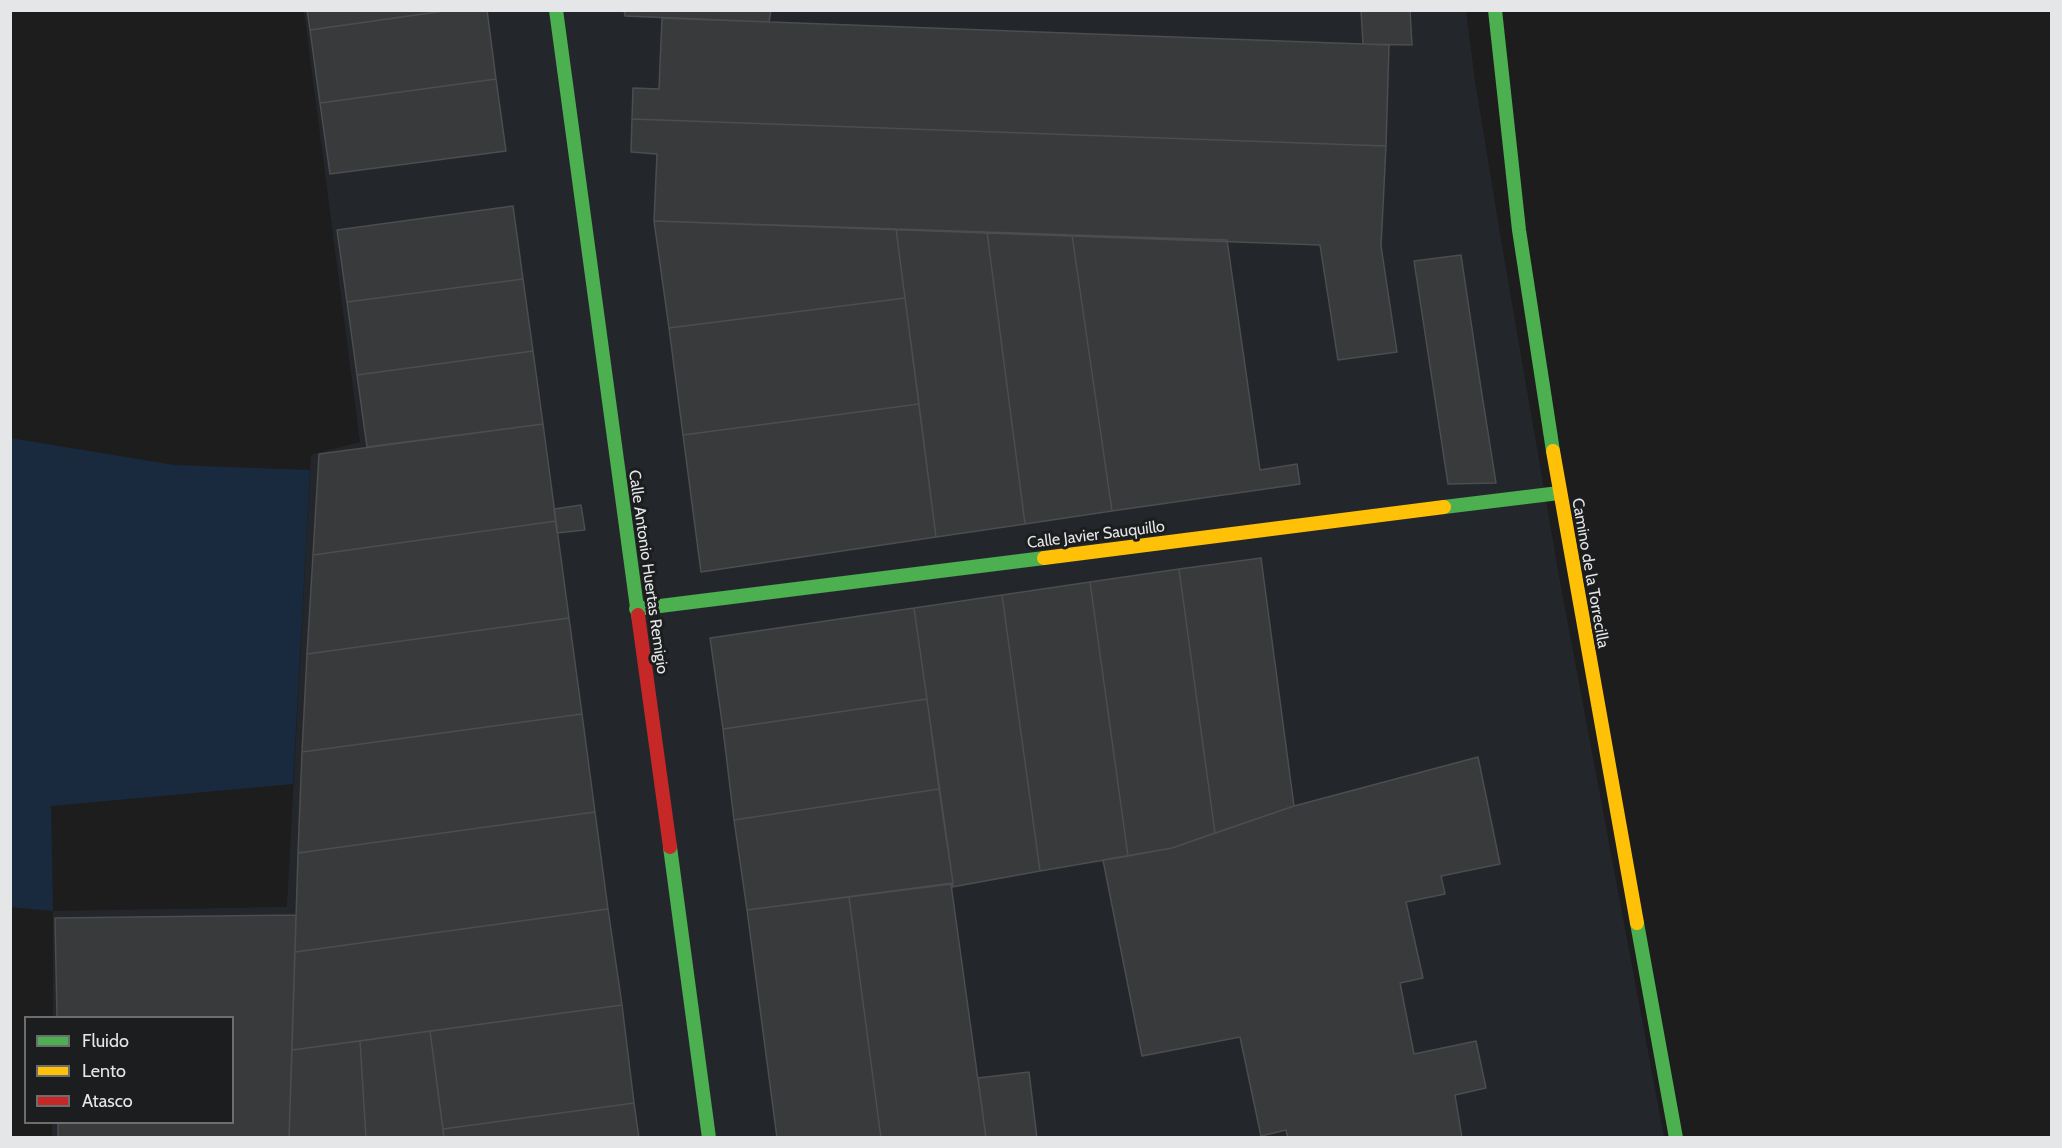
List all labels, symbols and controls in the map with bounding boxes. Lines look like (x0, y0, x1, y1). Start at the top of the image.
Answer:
street label: Calle Antonio Huertas Remigio (624, 469, 672, 675)
street label: Camino de la Torrecilla (1567, 496, 1613, 650)
street label: Calle Javier Sauquillo (1026, 517, 1166, 553)
legend (24, 1016, 234, 1124)
text: Fluido (82, 1030, 129, 1052)
text: Lento (82, 1060, 126, 1082)
text: Atasco (82, 1090, 133, 1112)

